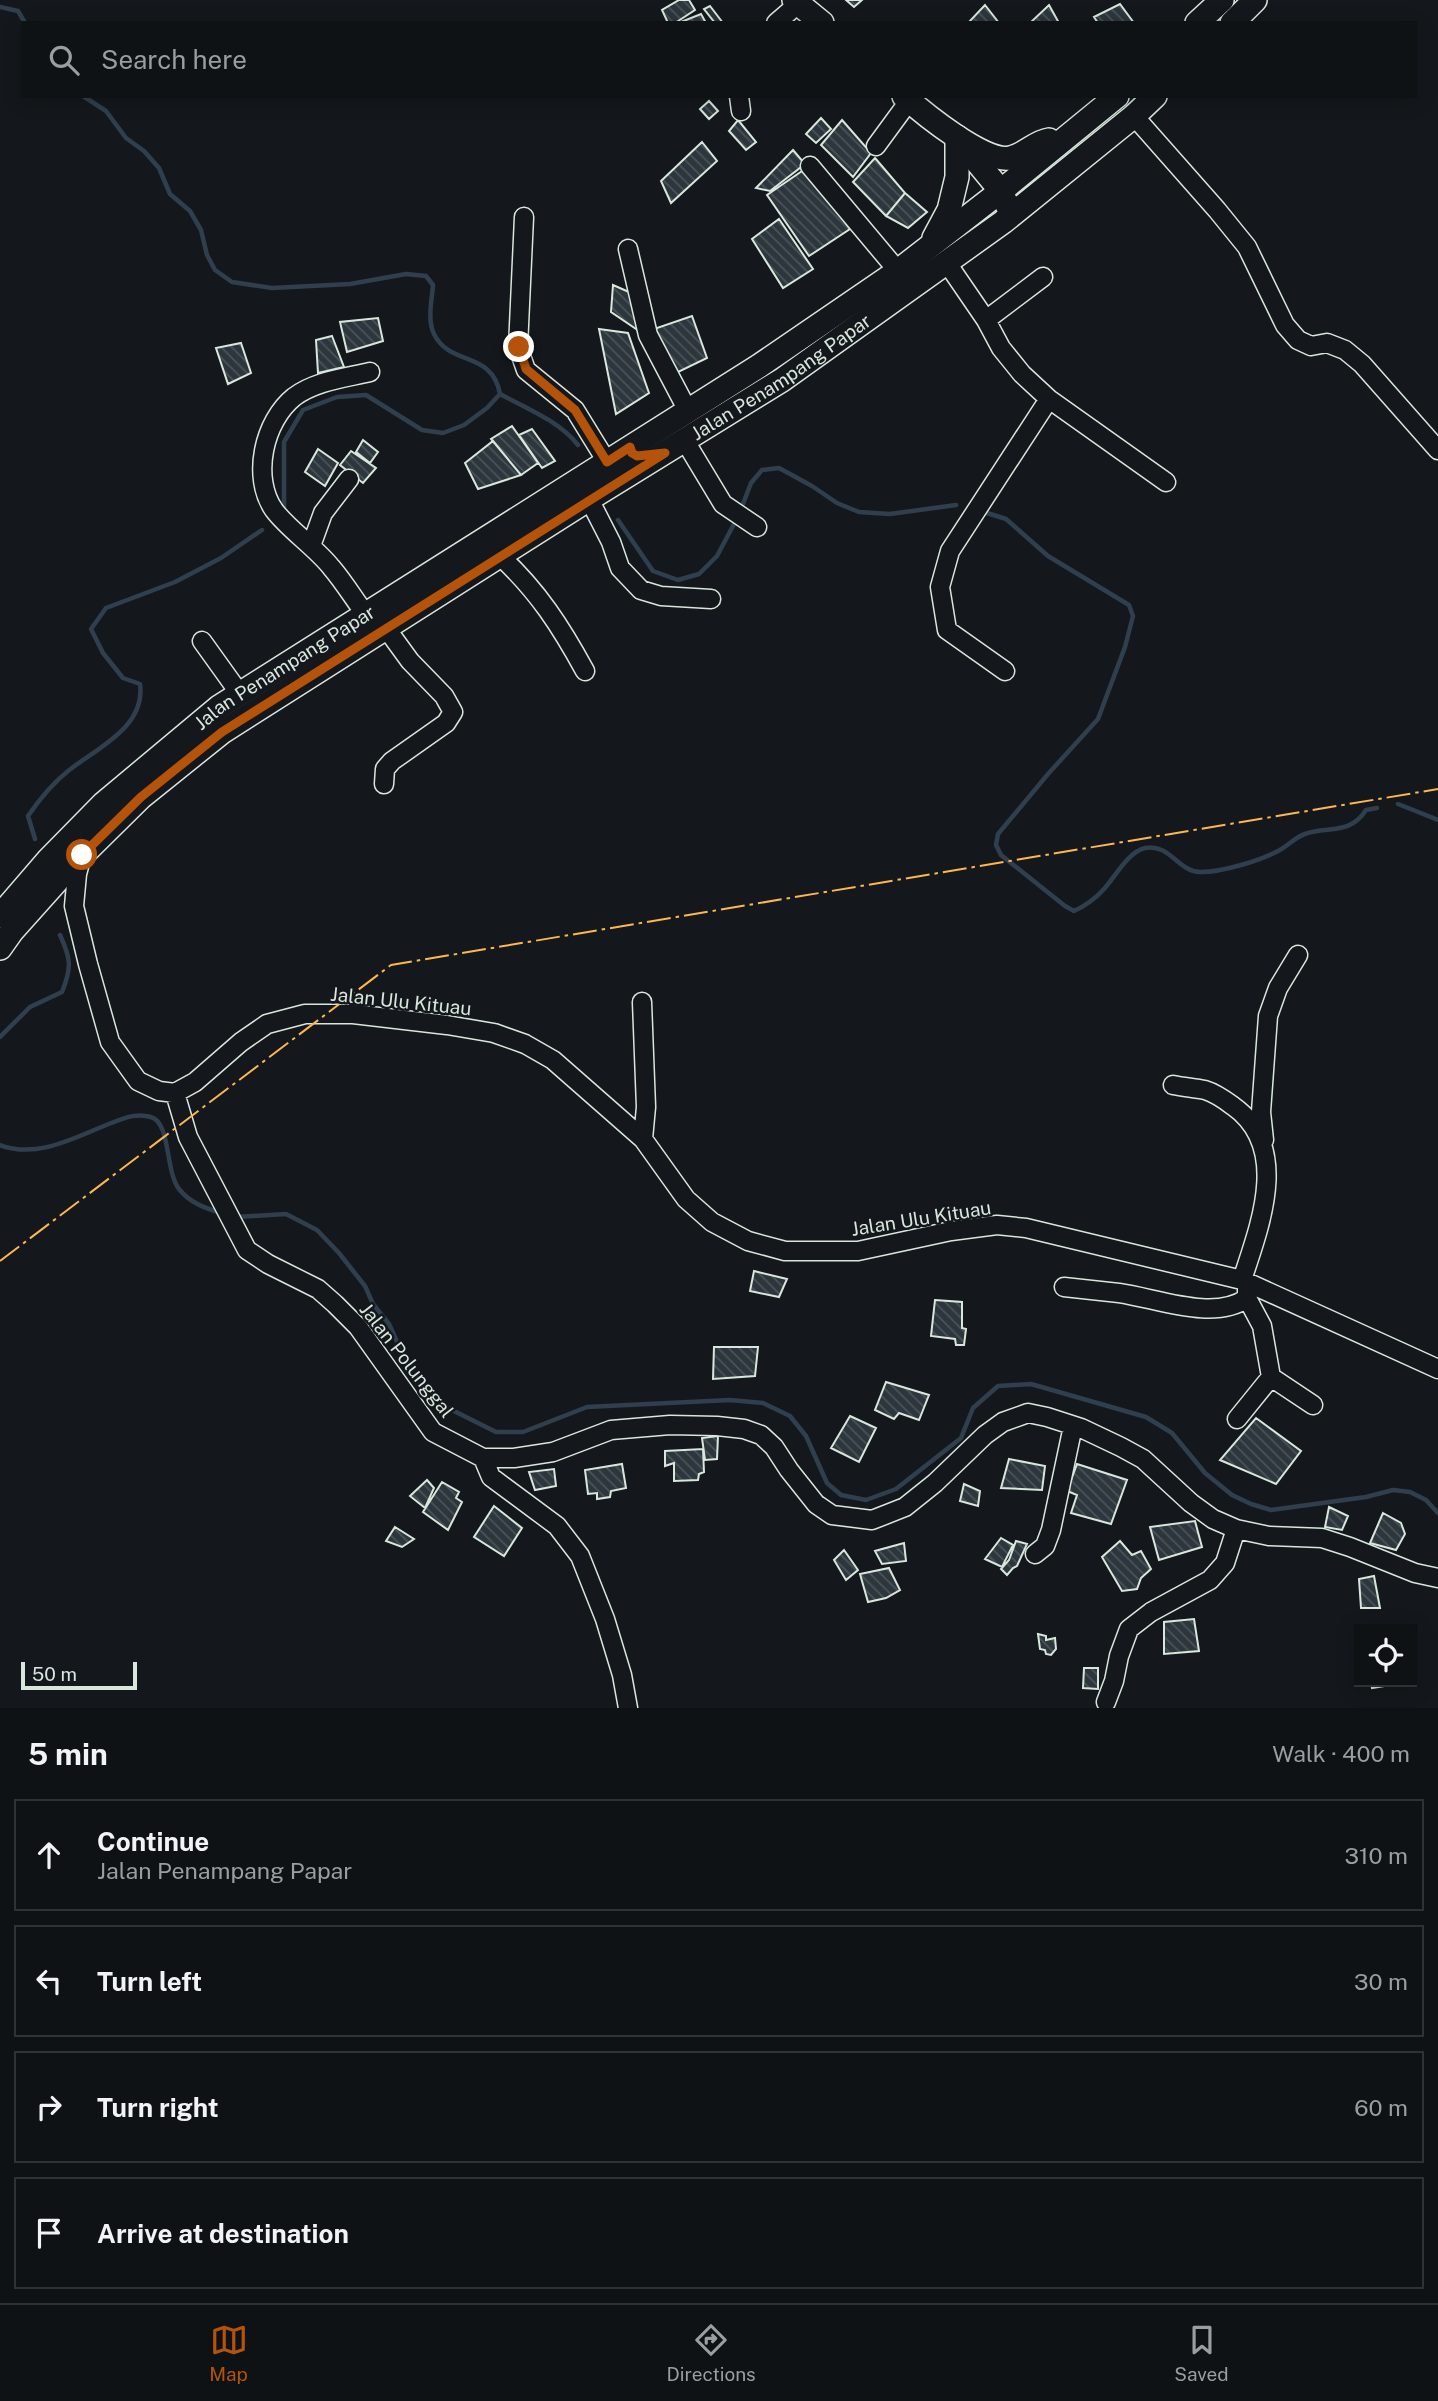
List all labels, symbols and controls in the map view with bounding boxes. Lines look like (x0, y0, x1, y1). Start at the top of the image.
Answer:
search box (21, 21, 1417, 98)
icon: search (45, 41, 83, 79)
text: Search here (101, 44, 247, 75)
street label: Jalan Penampang Papar (687, 309, 875, 444)
route end (503, 331, 534, 362)
street label: Jalan Penampang Papar (190, 600, 379, 734)
route start (66, 839, 97, 870)
street label: Jalan Ulu Kituau (329, 983, 473, 1019)
street label: Jalan Ulu Kituau (849, 1196, 993, 1240)
street label: Jalan Polunggal (355, 1298, 459, 1422)
map controls (1354, 1624, 1417, 1687)
button: locate (1354, 1624, 1417, 1687)
scale bar (21, 1659, 136, 1691)
text: 50 m (32, 1663, 77, 1685)
text: 5 min (28, 1736, 108, 1772)
text: Walk · 400 m (1272, 1740, 1410, 1767)
text: Continue (97, 1826, 209, 1857)
icon: ahead (30, 1836, 68, 1874)
text: 310 m (1345, 1842, 1408, 1869)
text: Jalan Penampang Papar (97, 1857, 352, 1884)
icon: left (30, 1962, 68, 2000)
text: Turn left (97, 1966, 202, 1997)
text: 30 m (1354, 1968, 1408, 1995)
icon: right (30, 2088, 68, 2126)
text: Turn right (97, 2092, 219, 2123)
text: 60 m (1354, 2094, 1408, 2121)
icon: arrive (30, 2214, 68, 2252)
text: Arrive at destination (97, 2218, 349, 2249)
tab: Map (209, 2321, 248, 2385)
tab: Directions (666, 2321, 756, 2385)
tab: Saved (1174, 2321, 1229, 2385)

